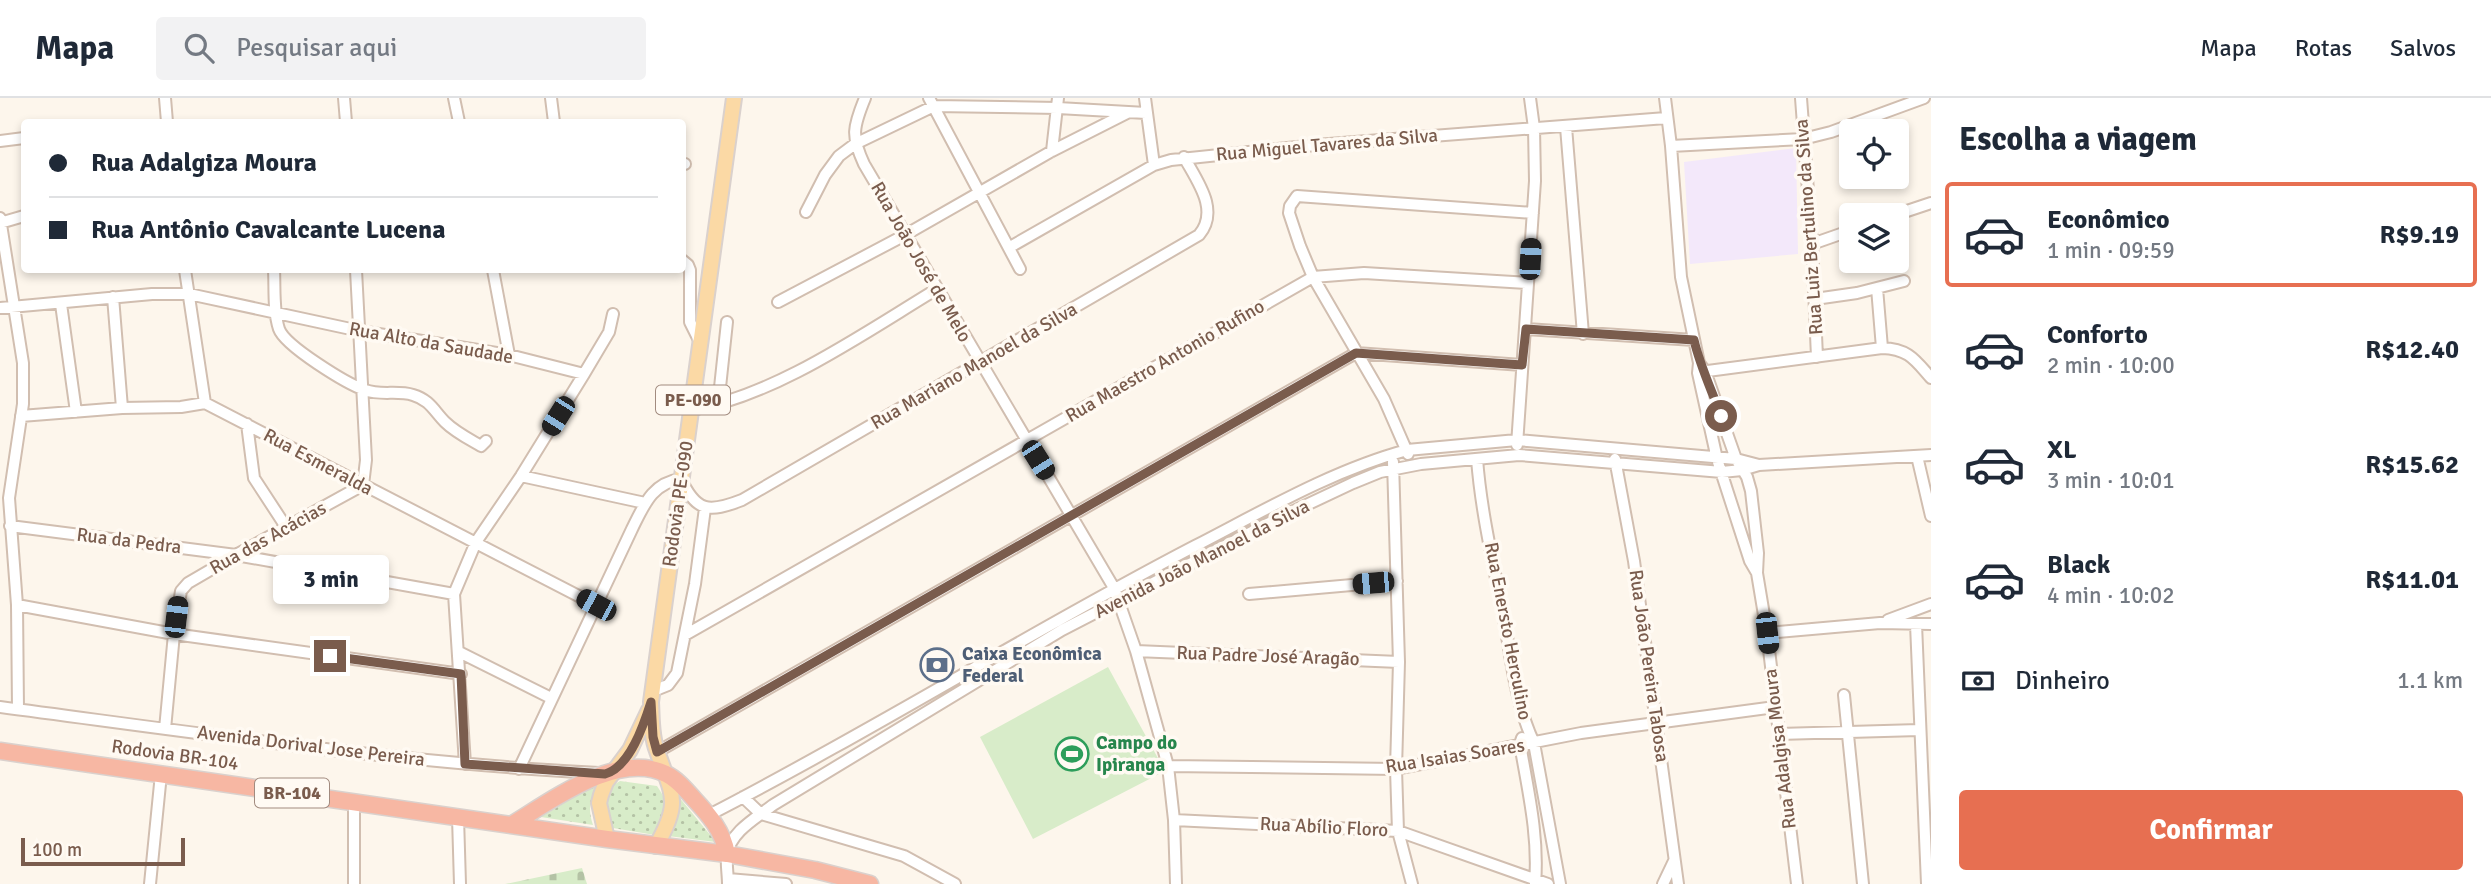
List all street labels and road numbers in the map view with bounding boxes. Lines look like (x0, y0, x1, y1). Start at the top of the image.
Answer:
street label: Rua Luiz Bertulino da Silva (1789, 118, 1829, 336)
street label: Rua Miguel Tavares da Silva (1215, 123, 1439, 167)
street label: Rua João José de Melo (865, 177, 977, 347)
street label: Rua Maestro Antonio Rufino (1061, 294, 1269, 428)
street label: Rua Mariano Manoel da Silva (866, 297, 1082, 435)
street label: Rua Alto da Saudade (347, 317, 515, 369)
road number: PE-090 (656, 386, 730, 414)
street label: Rua Esmeralda (259, 423, 377, 501)
street label: Rodovia PE-090 (657, 439, 699, 569)
street label: Avenida João Manoel da Silva (1090, 494, 1314, 624)
street label: Rua das Acácias (205, 496, 331, 580)
street label: Rua da Pedra (75, 523, 183, 559)
street label: Rua Enersto Herculino (1479, 540, 1537, 722)
street label: Rua João Pereira Tabosa (1624, 568, 1674, 764)
street label: Rua Padre José Aragão (1176, 641, 1360, 671)
street label: Rua Adalgisa Moura (1758, 668, 1802, 830)
street label: Avenida Dorival Jose Pereira (196, 720, 426, 772)
street label: Rua Isaias Soares (1384, 733, 1526, 779)
street label: Rodovia BR-104 (110, 734, 240, 776)
road number: BR-104 (255, 778, 329, 808)
street label: Rua Abílio Floro (1259, 812, 1389, 842)

